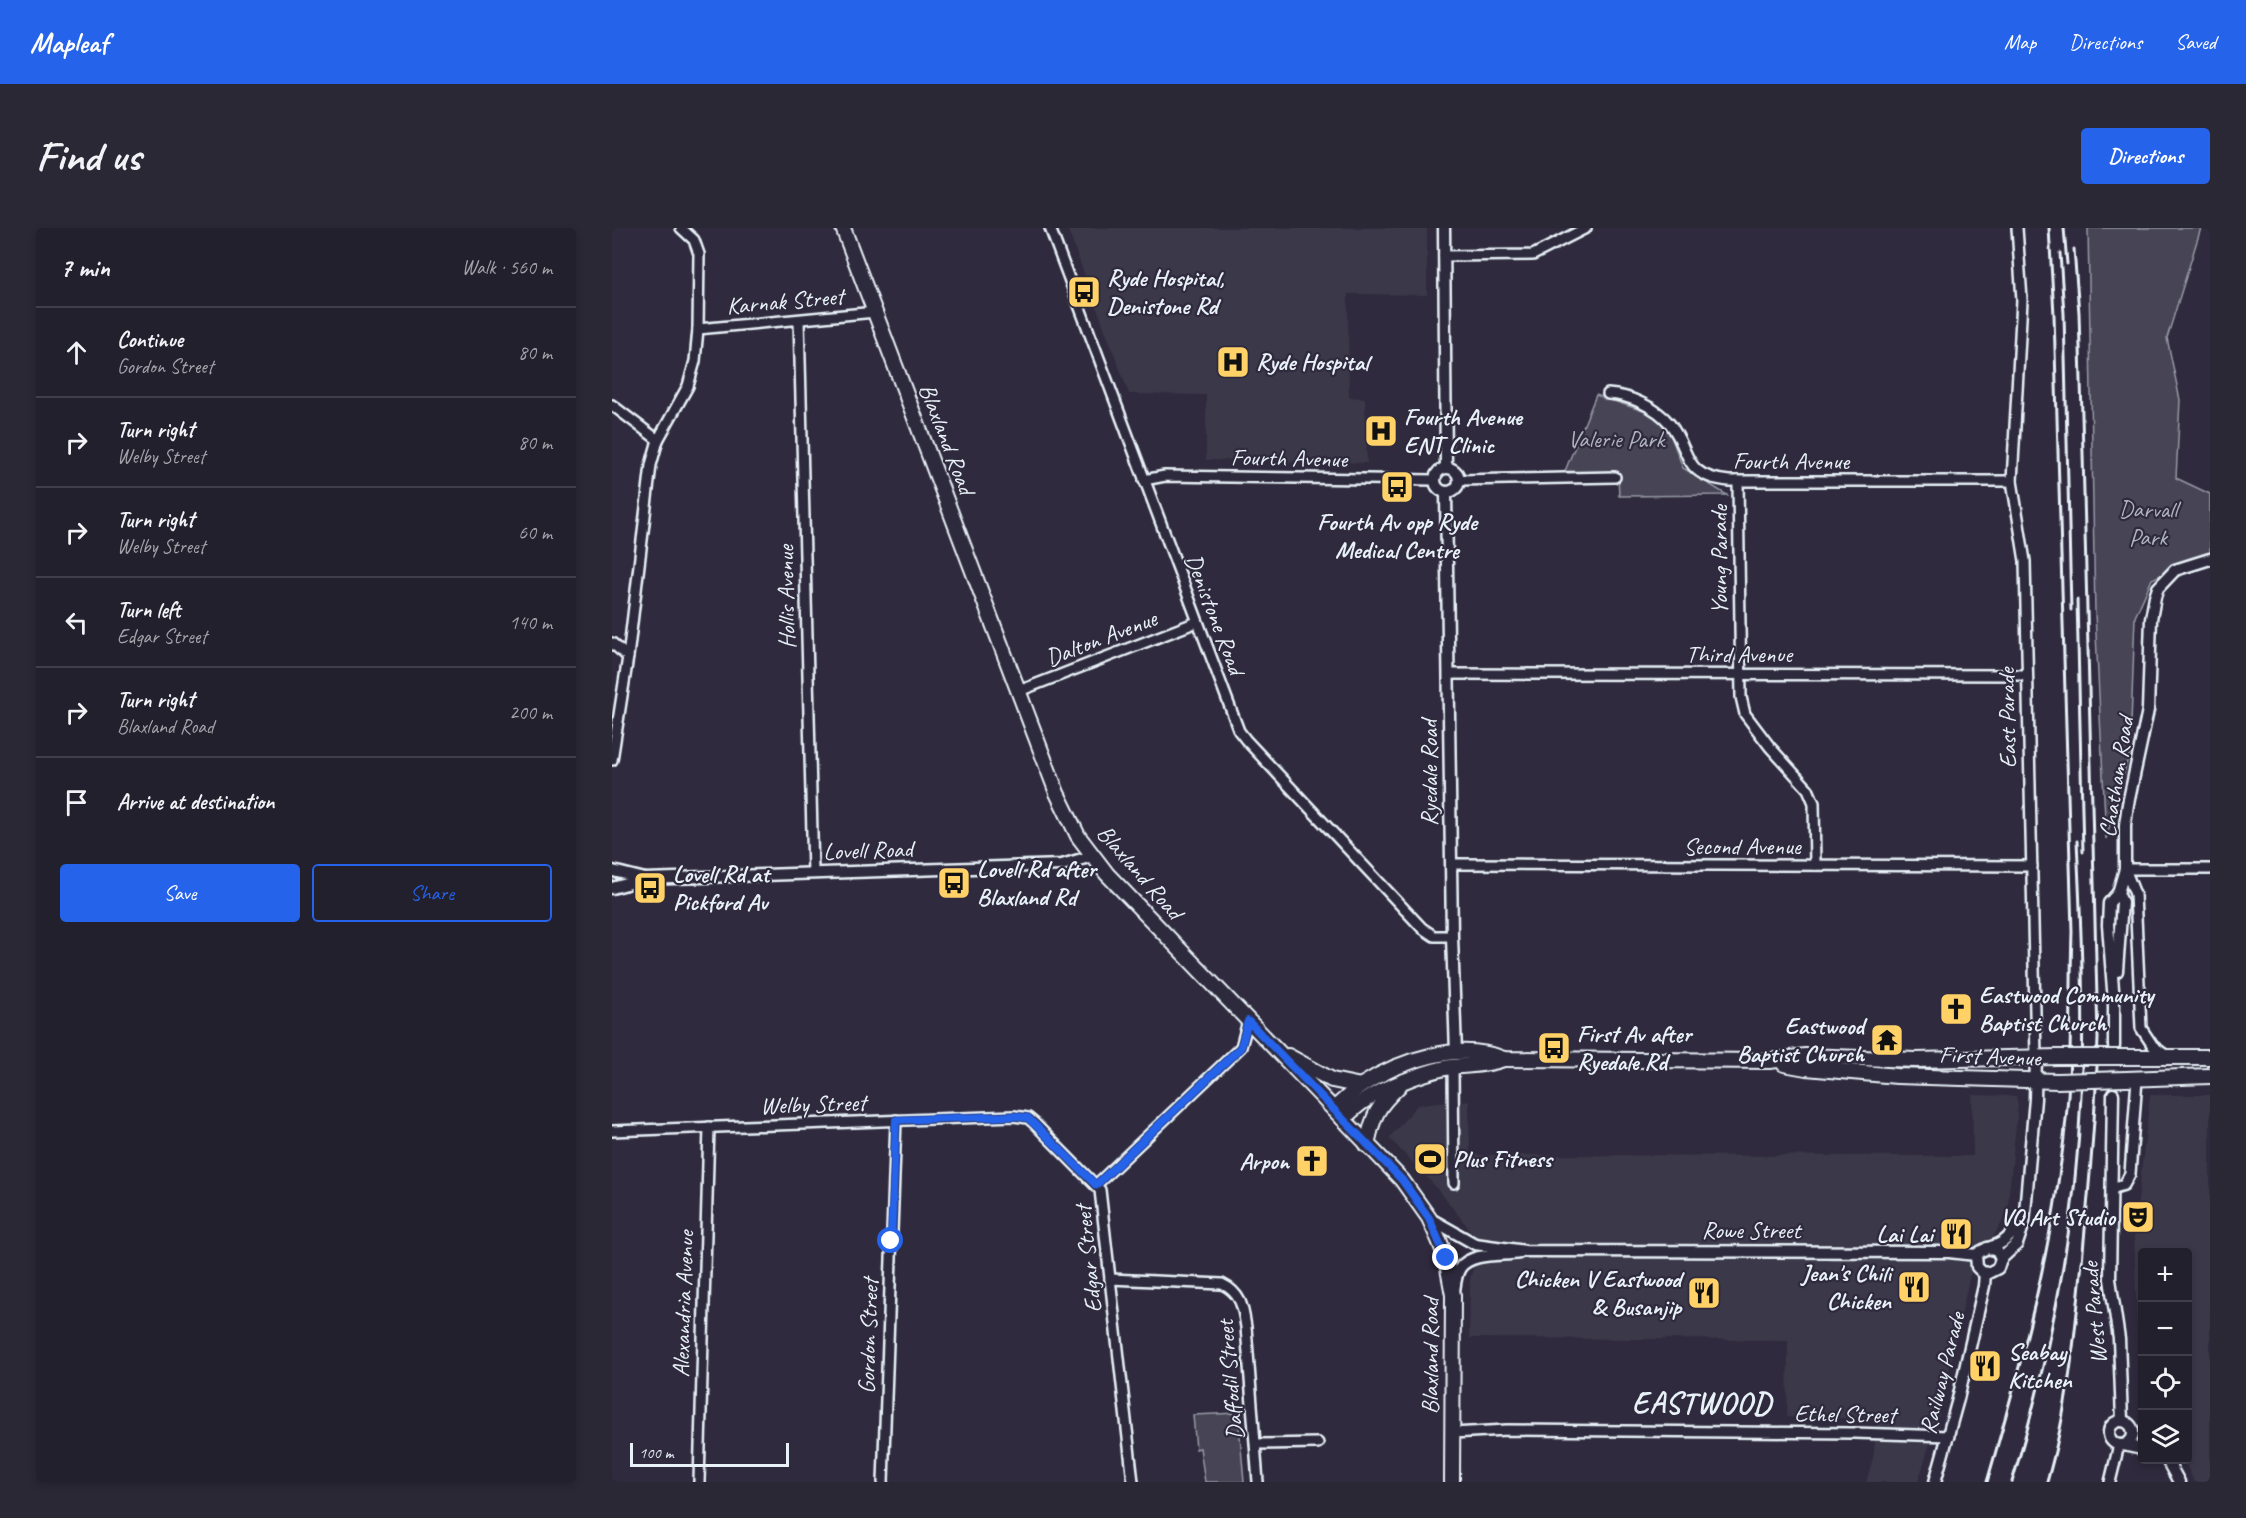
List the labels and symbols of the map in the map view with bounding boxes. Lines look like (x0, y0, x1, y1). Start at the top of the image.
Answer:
place label: Ryde Hospital, Denistone Rd (1107, 263, 1224, 321)
bus stop icon: Ryde Hospital, Denistone Rd (1066, 274, 1102, 310)
street label: Karnak Street (725, 281, 848, 321)
hospital icon: Ryde Hospital (1215, 344, 1251, 380)
place label: Ryde Hospital (1256, 347, 1373, 377)
street label: Blaxland Road (912, 379, 983, 502)
place label: Fourth Avenue ENT Clinic (1404, 402, 1524, 460)
hospital icon: Fourth Avenue ENT Clinic (1363, 413, 1399, 449)
park label: Valerie Park (1568, 424, 1667, 454)
street label: Fourth Avenue (1231, 442, 1350, 474)
street label: Fourth Avenue (1733, 446, 1851, 476)
bus stop icon: Fourth Av opp Ryde Medical Centre (1379, 469, 1415, 505)
park label: Darvall Park (2119, 494, 2181, 552)
street label: Young Parade (1704, 503, 1734, 615)
place label: Fourth Av opp Ryde Medical Centre (1317, 507, 1479, 565)
street label: Hollis Avenue (770, 543, 802, 649)
street label: Denistone Road (1178, 550, 1253, 682)
street label: Dalton Avenue (1041, 602, 1163, 673)
street label: Third Avenue (1686, 639, 1794, 669)
street label: East Parade (1991, 665, 2023, 768)
street label: Chatham Road (2092, 711, 2141, 839)
street label: Ryedale Road (1414, 716, 1444, 826)
street label: Blaxland Road (1091, 818, 1192, 928)
street label: Second Avenue (1683, 831, 1803, 861)
street label: Lovell Road (823, 833, 917, 867)
place label: Lovell Rd after Blaxland Rd (977, 854, 1098, 912)
place label: Lovell Rd at Pickford Av (673, 859, 772, 917)
bus stop icon: Lovell Rd after Blaxland Rd (936, 865, 972, 901)
bus stop icon: Lovell Rd at Pickford Av (632, 870, 668, 906)
place label: Eastwood Community Baptist Church (1979, 980, 2156, 1038)
church icon: Eastwood Community Baptist Church (1938, 991, 1974, 1027)
place label: Eastwood Baptist Church (1737, 1011, 1868, 1069)
place label: First Av after Ryedale Rd (1577, 1019, 1694, 1077)
temple icon: Eastwood Baptist Church (1869, 1022, 1905, 1058)
bus stop icon: First Av after Ryedale Rd (1536, 1030, 1572, 1066)
street label: First Avenue (1939, 1039, 2043, 1073)
street label: Welby Street (760, 1087, 869, 1121)
sports icon: Plus Fitness (1412, 1141, 1448, 1177)
church icon: Arpon (1294, 1143, 1330, 1179)
place label: Plus Fitness (1453, 1144, 1554, 1174)
place label: Arpon (1240, 1146, 1291, 1176)
theatre icon: VQ Art Studio (2120, 1199, 2156, 1235)
street label: Edgar Street (1067, 1201, 1109, 1314)
place label: VQ Art Studio (2000, 1202, 2117, 1232)
street label: Rowe Street (1702, 1215, 1802, 1245)
restaurant icon: Lai Lai (1938, 1216, 1974, 1252)
place label: Lai Lai (1877, 1219, 1936, 1249)
route start (877, 1227, 903, 1253)
street label: Alexandria Avenue (665, 1228, 701, 1378)
route end (1432, 1244, 1458, 1270)
place label: Jean's Chili Chicken (1800, 1258, 1894, 1316)
street label: West Parade (2074, 1258, 2113, 1365)
place label: Chicken V Eastwood & Busanjip (1515, 1264, 1685, 1322)
restaurant icon: Jean's Chili Chicken (1896, 1269, 1932, 1305)
street label: Gordon Street (851, 1275, 885, 1394)
restaurant icon: Chicken V Eastwood & Busanjip (1686, 1275, 1722, 1311)
street label: Blaxland Road (1415, 1294, 1445, 1414)
street label: Railway Parade (1912, 1307, 1972, 1437)
street label: Daffodil Street (1210, 1317, 1250, 1441)
place label: Seabay Kitchen (2008, 1337, 2073, 1395)
restaurant icon: Seabay Kitchen (1967, 1348, 2003, 1384)
district label: EASTWOOD (1632, 1384, 1774, 1422)
street label: Ethel Street (1794, 1398, 1899, 1430)
scale bar (630, 1440, 789, 1468)

